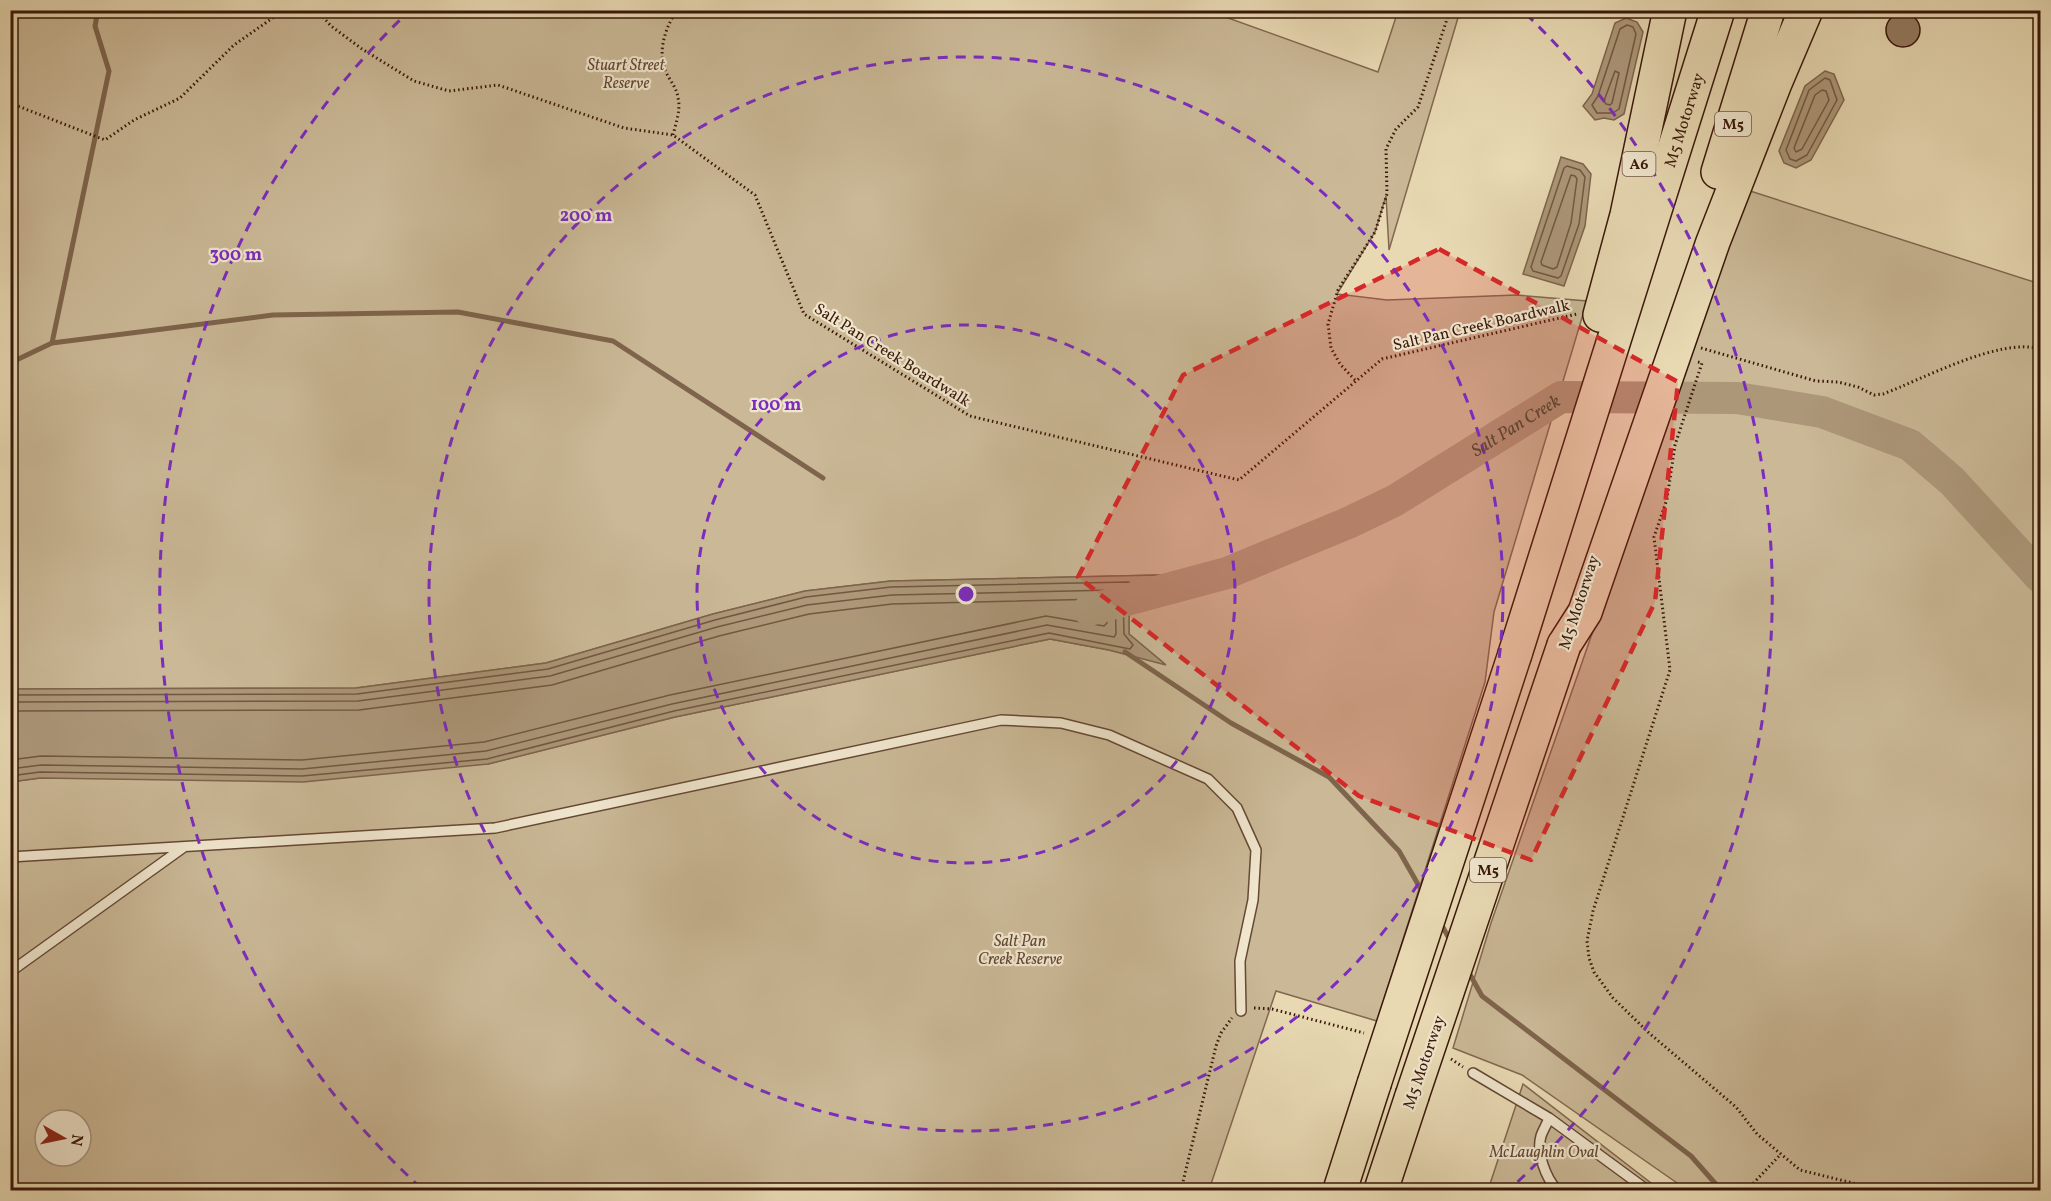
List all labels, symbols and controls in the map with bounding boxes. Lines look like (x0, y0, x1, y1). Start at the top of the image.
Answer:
park label: Stuart Street Reserve (587, 55, 665, 95)
street label: M5 Motorway (1660, 70, 1711, 171)
road number: M5 (1715, 112, 1751, 136)
road number: A6 (1622, 152, 1656, 176)
text: 200 m (560, 204, 612, 229)
text: 300 m (210, 243, 262, 268)
street label: Salt Pan Creek Boardwalk (1391, 295, 1572, 357)
street label: Salt Pan Creek Boardwalk (809, 298, 975, 413)
water label: Salt Pan Creek (1467, 389, 1566, 464)
text: 100 m (751, 393, 801, 418)
street label: M5 Motorway (1554, 552, 1606, 653)
centre of rings (956, 584, 976, 604)
road number: M5 (1470, 858, 1506, 882)
park label: Salt Pan Creek Reserve (978, 931, 1062, 971)
street label: M5 Motorway (1399, 1012, 1451, 1113)
north arrow (33, 1108, 93, 1168)
text: N (64, 1133, 88, 1148)
park label: McLaughlin Oval (1489, 1142, 1598, 1164)

